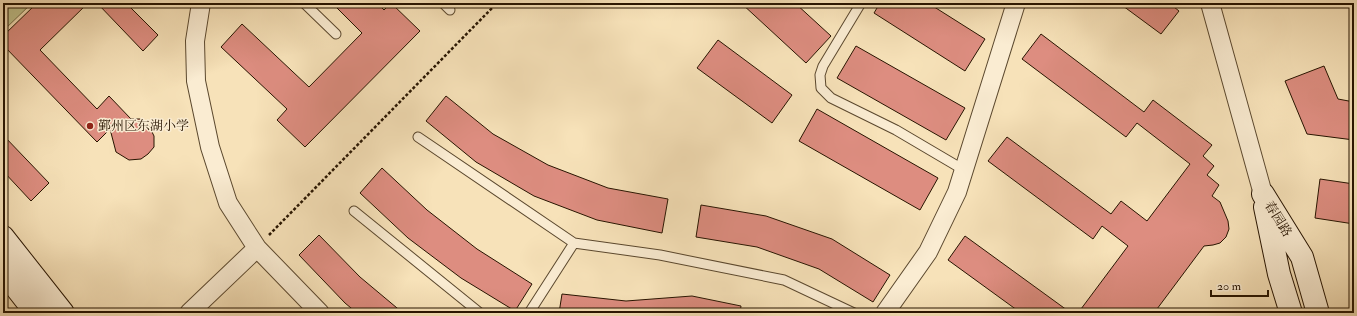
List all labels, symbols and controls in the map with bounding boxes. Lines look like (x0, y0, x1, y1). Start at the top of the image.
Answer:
place label: 鄞州区东湖小学 (98, 118, 189, 134)
marker: 鄞州区东湖小学 (85, 121, 95, 131)
street label: 春园路 (1261, 198, 1295, 240)
scale bar (1211, 272, 1268, 298)
text: 20 m (1217, 279, 1242, 294)

